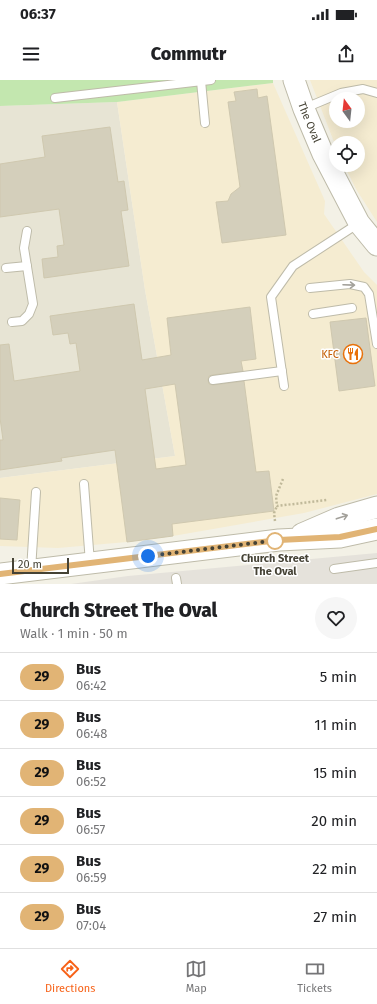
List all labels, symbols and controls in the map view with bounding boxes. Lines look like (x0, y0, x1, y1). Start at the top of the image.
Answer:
text: 06:37 (20, 5, 56, 23)
icon: menu (20, 43, 42, 65)
text: Commutr (151, 43, 226, 65)
icon: share (335, 43, 357, 65)
north arrow (329, 92, 365, 128)
map controls (329, 92, 365, 172)
street label: The Oval (295, 100, 323, 145)
button: locate (329, 136, 365, 172)
one-way arrow (342, 281, 355, 288)
restaurant icon: KFC (342, 343, 364, 365)
place label: KFC (321, 348, 339, 361)
one-way arrow (335, 513, 347, 521)
marker: Church Street The Oval (266, 532, 284, 550)
your location (138, 546, 158, 566)
place label: Church Street The Oval (241, 552, 310, 578)
scale bar (12, 556, 69, 575)
text: 20 m (18, 558, 42, 571)
button: heart (315, 597, 357, 639)
text: Church Street The Oval (20, 599, 217, 622)
text: Walk · 1 min · 50 m (20, 626, 128, 641)
text: Bus (76, 660, 101, 678)
text: 29 (35, 668, 49, 685)
text: 5 min (320, 668, 357, 686)
text: 06:42 (76, 678, 106, 693)
text: Bus (76, 708, 101, 726)
text: 29 (35, 716, 49, 733)
text: 11 min (314, 716, 357, 734)
text: 06:48 (76, 726, 107, 741)
text: Bus (76, 756, 101, 774)
text: 29 (35, 764, 49, 781)
text: 15 min (313, 764, 357, 782)
text: 06:52 (76, 774, 106, 789)
text: Bus (76, 804, 101, 822)
text: 29 (35, 812, 49, 829)
text: 20 min (311, 812, 357, 830)
text: 06:57 (76, 822, 105, 837)
text: Bus (76, 852, 101, 870)
text: 29 (35, 860, 49, 877)
text: 22 min (312, 860, 357, 878)
text: 06:59 (76, 870, 107, 885)
text: Bus (76, 900, 101, 918)
text: 29 (35, 908, 49, 925)
text: 27 min (313, 908, 357, 926)
text: 07:04 (76, 918, 106, 933)
tab: Directions (45, 958, 95, 995)
tab: Map (185, 958, 207, 995)
tab: Tickets (297, 958, 332, 995)

